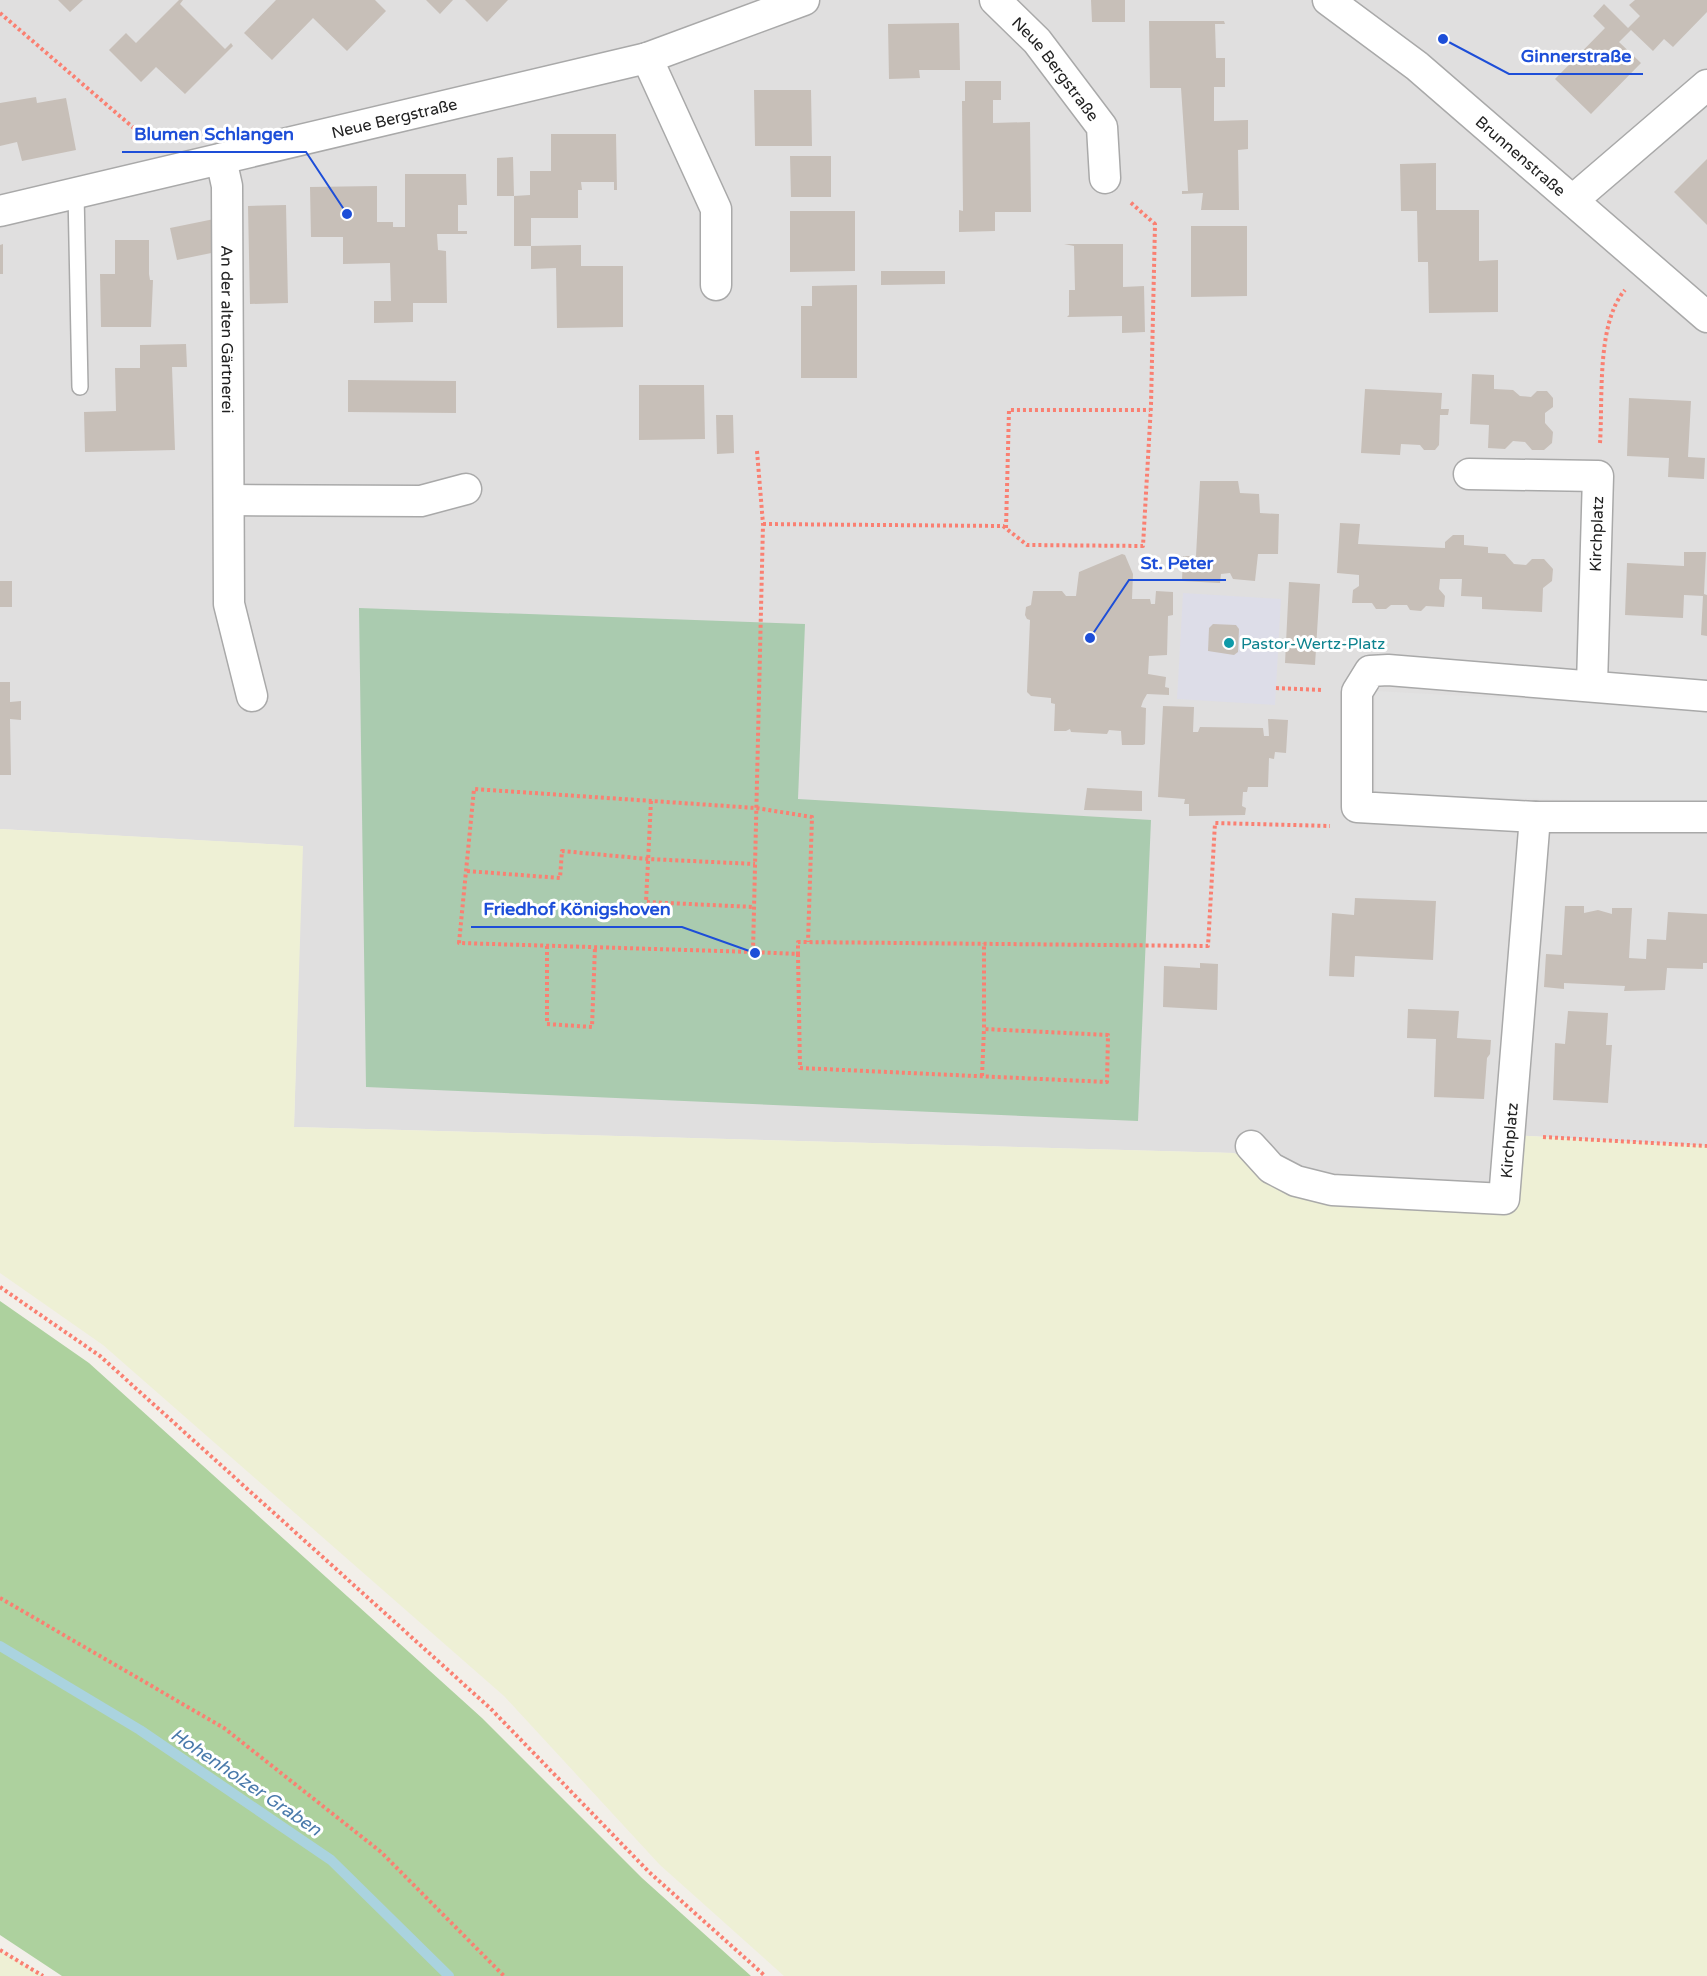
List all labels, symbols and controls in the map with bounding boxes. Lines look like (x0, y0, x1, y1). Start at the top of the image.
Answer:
street label: Neue Bergstraße (1007, 13, 1103, 125)
callout: Ginnerstraße (1509, 38, 1643, 74)
text: Ginnerstraße (1521, 45, 1631, 67)
street label: Neue Bergstraße (330, 94, 459, 143)
street label: Brunnenstraße (1471, 112, 1569, 201)
callout: Blumen Schlangen (122, 116, 306, 152)
text: Blumen Schlangen (134, 123, 294, 145)
street label: An der alten Gärtnerei (216, 245, 237, 414)
street label: Kirchplatz (1586, 496, 1608, 572)
callout: St. Peter (1129, 544, 1226, 580)
text: St. Peter (1141, 552, 1214, 574)
place label: Pastor-Wertz-Platz (1241, 634, 1385, 654)
marker: Pastor-Wertz-Platz (1222, 636, 1236, 650)
callout: Friedhof Königshoven (471, 891, 682, 927)
text: Friedhof Königshoven (483, 898, 671, 920)
street label: Kirchplatz (1497, 1102, 1523, 1179)
water label: Hohenholzer Graben (167, 1723, 326, 1841)

